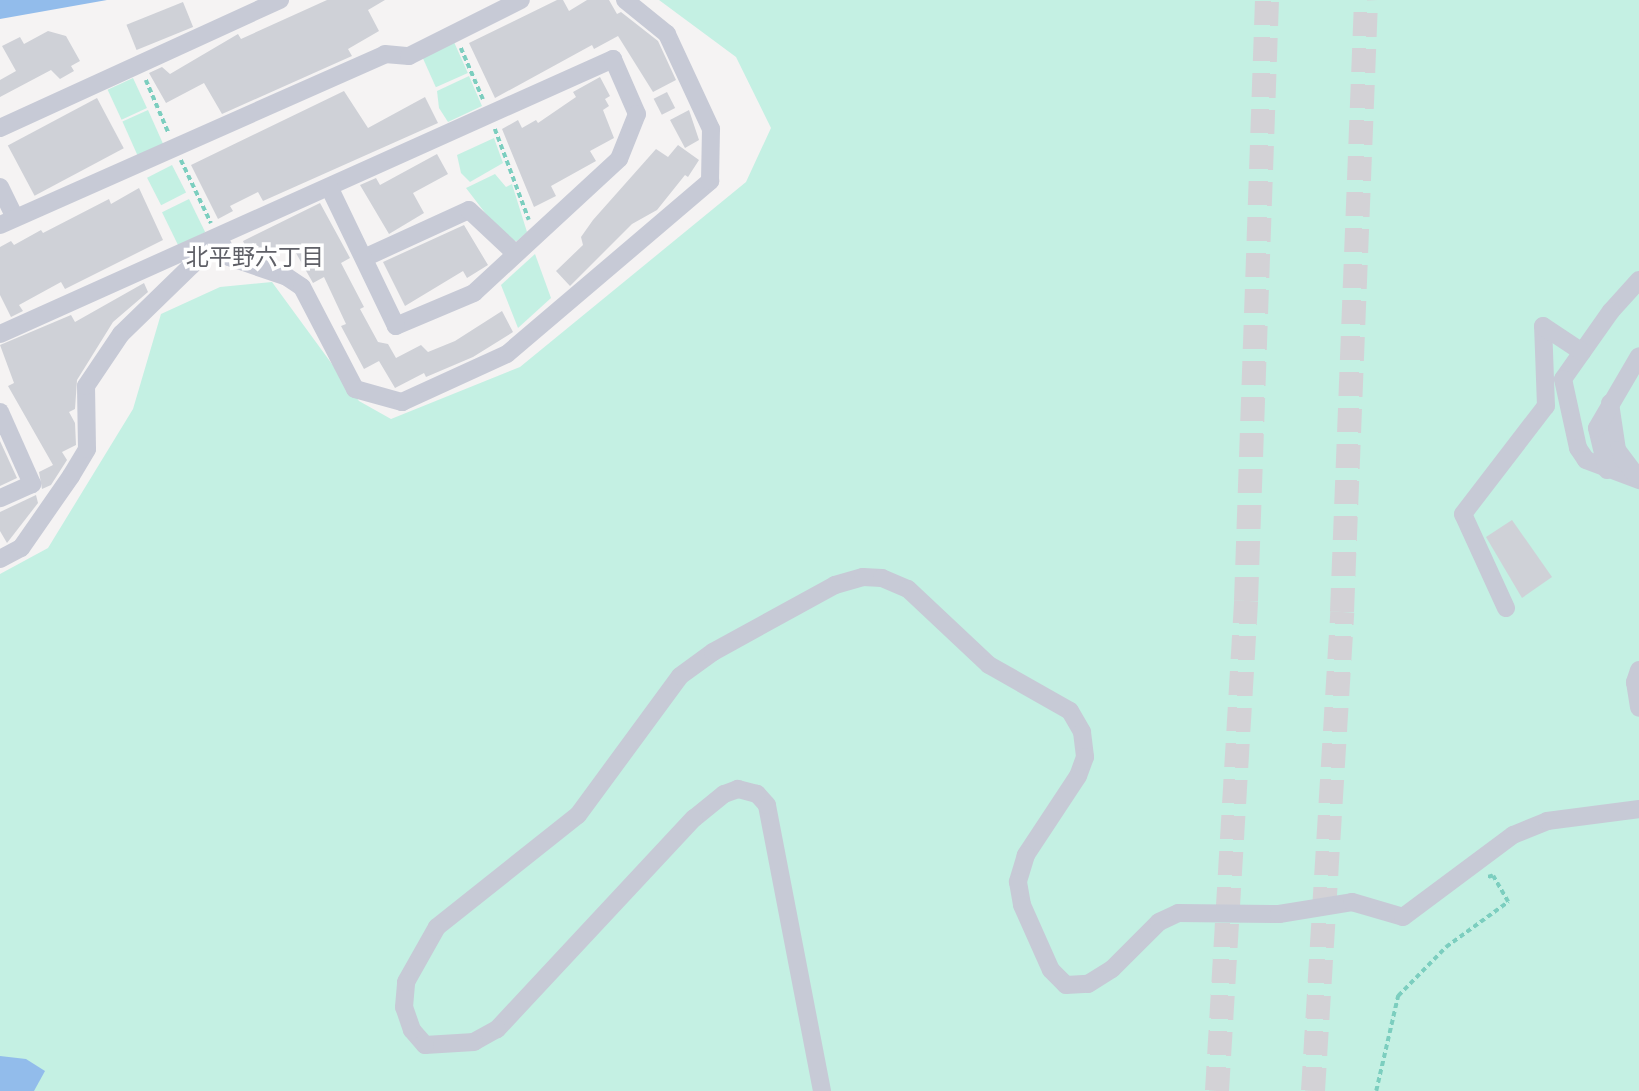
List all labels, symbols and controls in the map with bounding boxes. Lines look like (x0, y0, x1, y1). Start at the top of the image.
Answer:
district label: 北平野六丁目 (186, 243, 324, 271)

